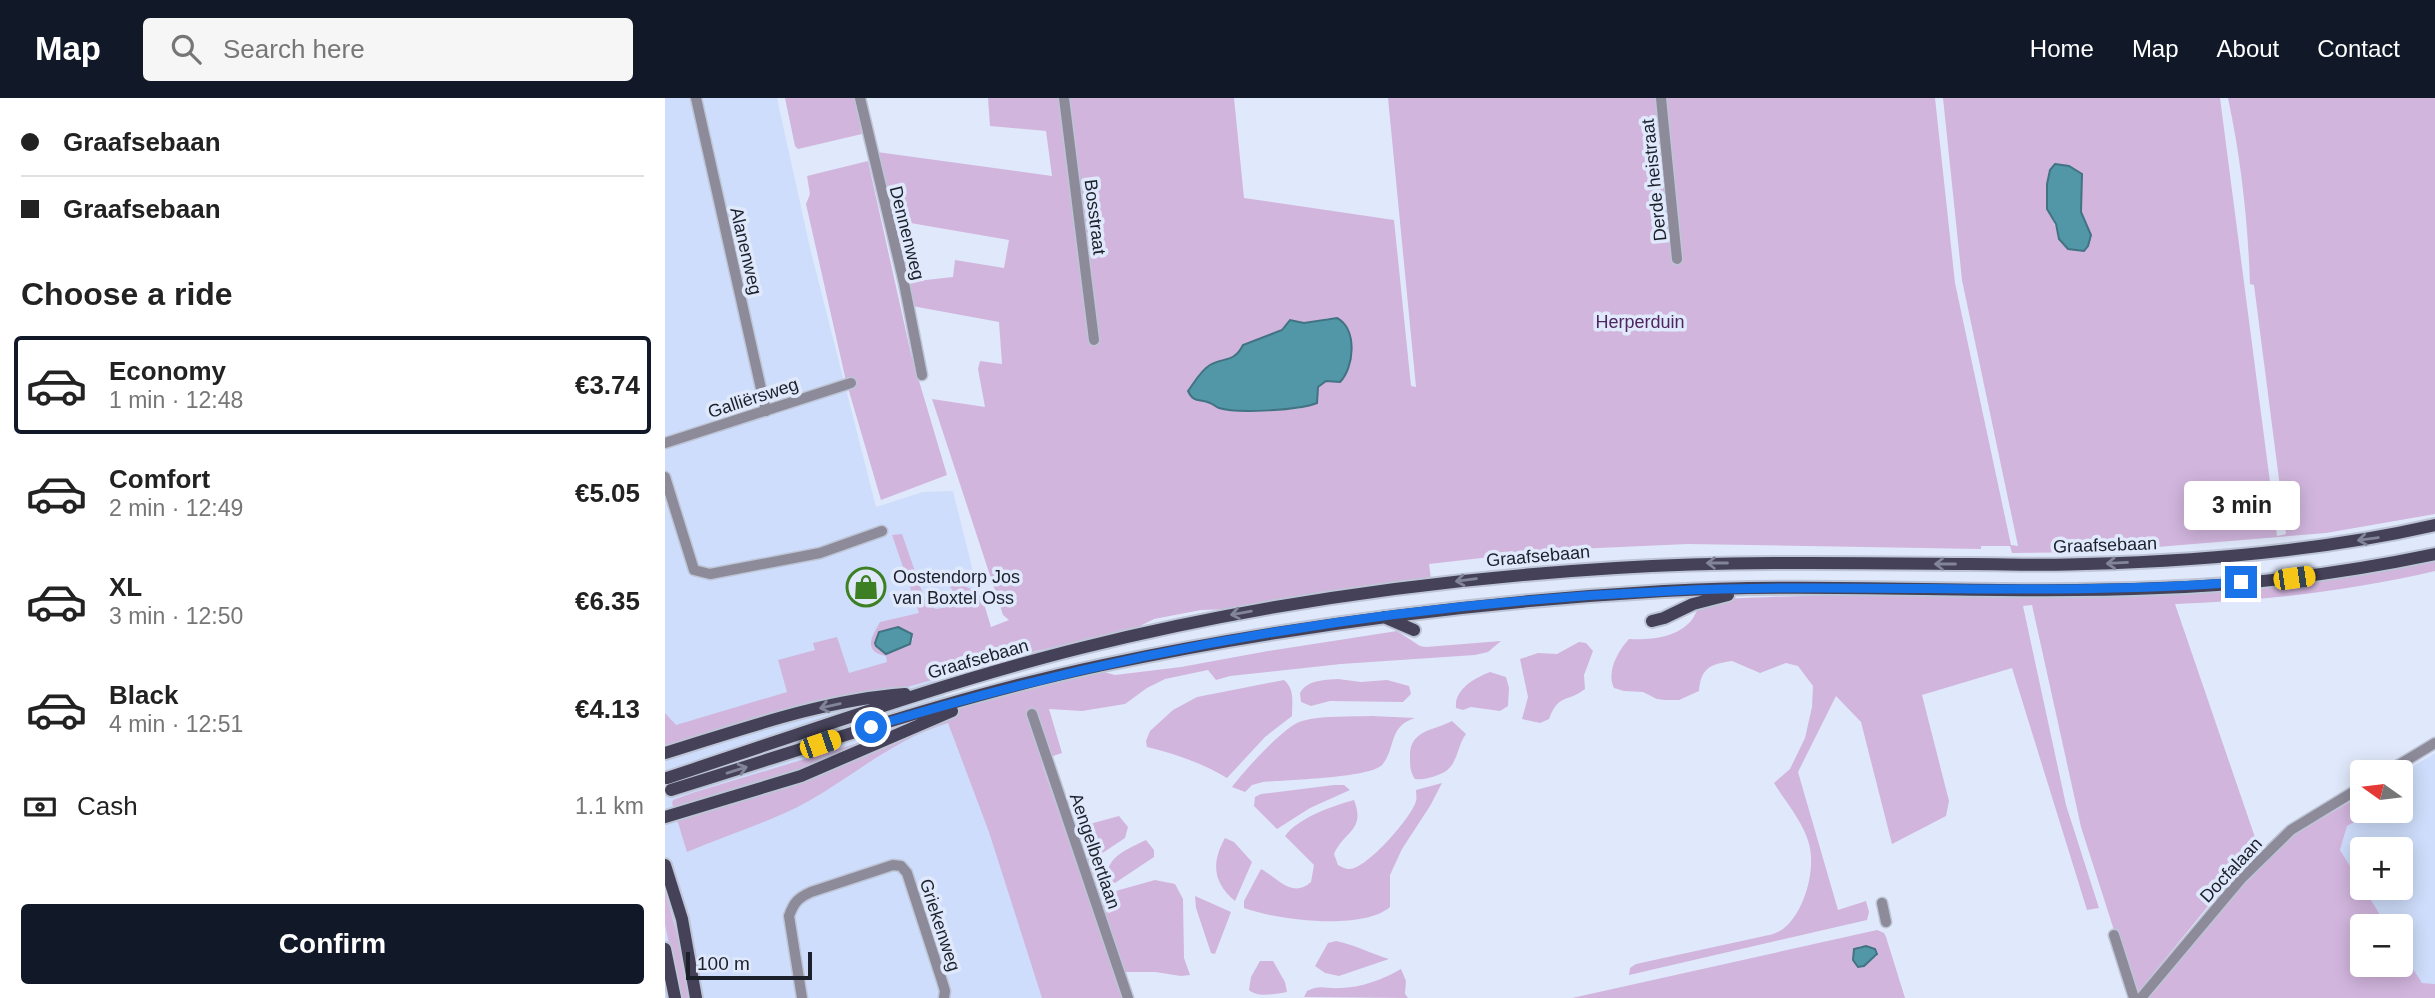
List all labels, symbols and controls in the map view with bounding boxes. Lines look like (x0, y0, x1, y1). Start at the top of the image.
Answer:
search box (143, 18, 633, 81)
text: Map (35, 30, 101, 67)
icon: search (167, 30, 205, 68)
text: Search here (223, 34, 365, 64)
text: Home (2030, 35, 2094, 62)
text: Map (2132, 35, 2179, 62)
text: About (2217, 35, 2279, 62)
text: Contact (2317, 35, 2400, 62)
street label: Derde heistraat (1638, 118, 1670, 242)
text: Graafsebaan (63, 127, 221, 157)
street label: Bosstraat (1080, 178, 1110, 256)
street label: Dennenweg (886, 184, 928, 282)
text: Graafsebaan (63, 194, 221, 224)
street label: Alanenweg (726, 205, 766, 297)
text: Choose a ride (21, 276, 233, 312)
park label: Herperduin (1595, 312, 1685, 332)
icon: car (25, 354, 88, 417)
text: Economy (109, 356, 226, 386)
text: €3.74 (575, 370, 640, 400)
street label: Galliërsweg (705, 374, 801, 422)
text: 1 min · 12:48 (109, 387, 243, 413)
icon: car (25, 462, 88, 525)
text: Comfort (109, 464, 210, 494)
text: €5.05 (575, 478, 640, 508)
callout: 3 min (2183, 480, 2299, 530)
text: 3 min (2212, 492, 2272, 518)
text: 2 min · 12:49 (109, 495, 243, 521)
street label: Graafsebaan (2053, 533, 2157, 557)
one-way arrow (2357, 533, 2380, 546)
street label: Graafsebaan (1485, 542, 1591, 570)
one-way arrow (1706, 556, 1729, 570)
one-way arrow (2106, 556, 2129, 569)
one-way arrow (1934, 557, 1957, 571)
car (2272, 565, 2317, 591)
shop icon: Oostendorp Jos van Boxtel Oss (845, 566, 887, 608)
route end (2225, 566, 2257, 598)
place label: Oostendorp Jos van Boxtel Oss (893, 567, 1020, 608)
icon: car (25, 570, 88, 633)
text: XL (109, 572, 142, 602)
one-way arrow (1455, 574, 1478, 587)
text: €6.35 (575, 586, 640, 616)
text: 3 min · 12:50 (109, 603, 243, 629)
one-way arrow (1230, 607, 1253, 620)
street label: Graafsebaan (925, 635, 1031, 683)
icon: car (25, 678, 88, 741)
text: Black (109, 680, 178, 710)
text: €4.13 (575, 694, 640, 724)
one-way arrow (819, 700, 842, 714)
text: 4 min · 12:51 (109, 711, 243, 737)
route start (855, 711, 887, 743)
car (797, 727, 844, 761)
north arrow (2350, 760, 2413, 822)
map controls (2350, 760, 2413, 977)
one-way arrow (725, 763, 747, 776)
icon: cash (21, 788, 59, 826)
street label: Aengelbertlaan (1066, 790, 1124, 912)
text: Cash (77, 791, 138, 821)
text: 1.1 km (575, 793, 644, 819)
street label: Docfalaan (2196, 834, 2266, 906)
button: + (2350, 837, 2413, 900)
street label: Griekenweg (916, 876, 964, 974)
button: Confirm (21, 904, 644, 984)
button: − (2350, 914, 2413, 977)
scale bar (686, 949, 812, 981)
text: 100 m (697, 953, 750, 974)

